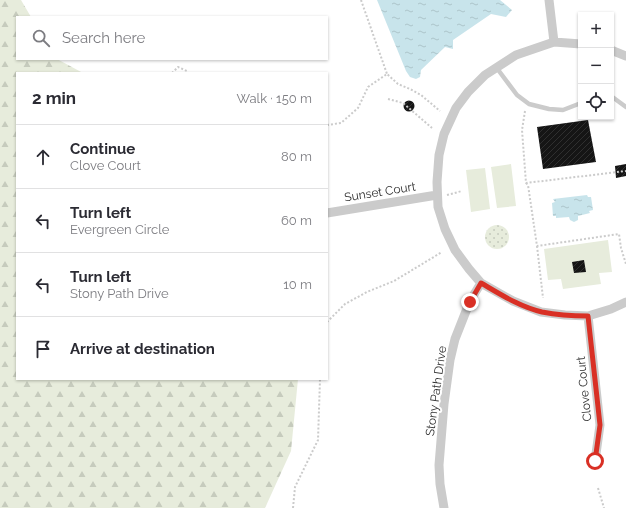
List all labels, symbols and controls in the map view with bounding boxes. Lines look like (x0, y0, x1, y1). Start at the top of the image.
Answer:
map controls (578, 12, 614, 120)
button: + (578, 12, 614, 48)
search box (16, 16, 328, 60)
icon: search (30, 27, 52, 49)
text: Search here (62, 29, 145, 47)
button: − (578, 48, 614, 84)
button: locate (578, 84, 614, 120)
text: 2 min (32, 88, 76, 108)
text: Walk · 150 m (237, 91, 312, 106)
text: Continue (70, 140, 135, 158)
icon: ahead (32, 146, 54, 168)
text: 80 m (281, 149, 312, 164)
text: Clove Court (70, 158, 141, 173)
street label: Sunset Court (343, 179, 417, 205)
text: Turn left (70, 204, 131, 222)
icon: left (32, 210, 54, 232)
text: 60 m (281, 213, 312, 228)
text: Evergreen Circle (70, 222, 169, 237)
text: Turn left (70, 268, 131, 286)
icon: left (32, 274, 54, 296)
text: 10 m (283, 277, 312, 292)
text: Stony Path Drive (70, 286, 169, 301)
route end (461, 293, 479, 311)
icon: arrive (32, 338, 54, 360)
text: Arrive at destination (70, 340, 215, 358)
street label: Stony Path Drive (423, 345, 449, 437)
street label: Clove Court (574, 356, 594, 422)
route start (586, 452, 604, 470)

